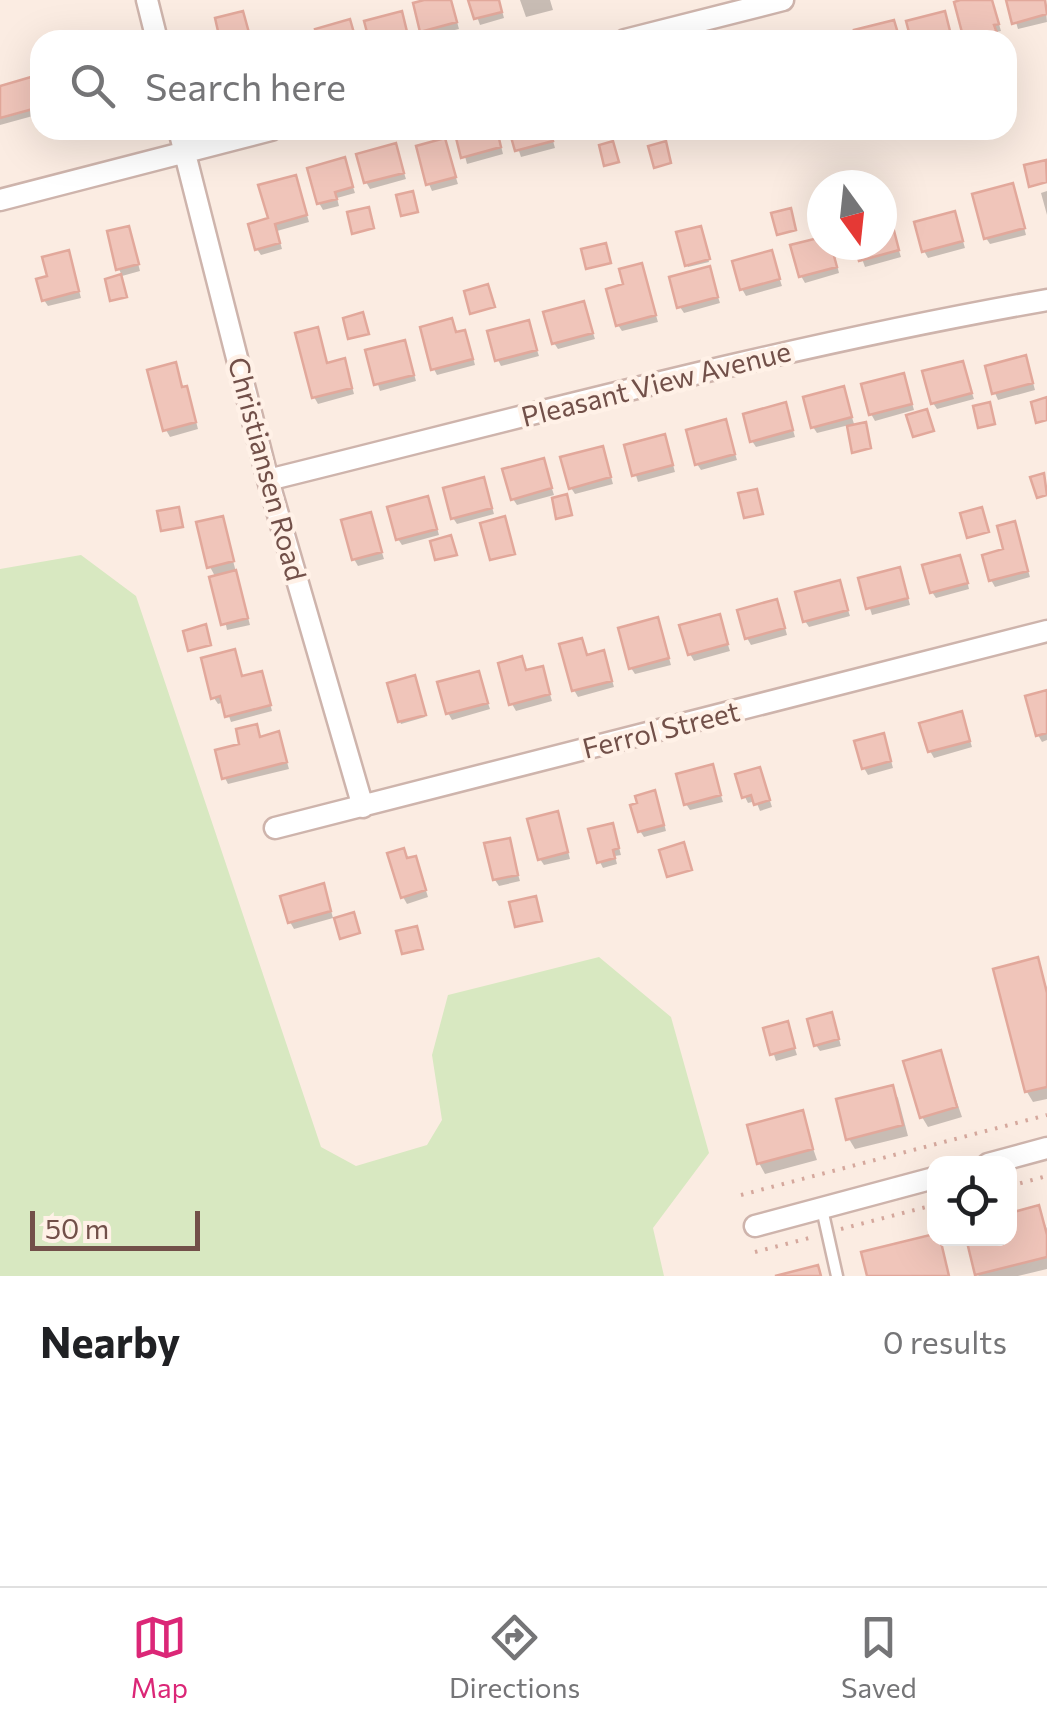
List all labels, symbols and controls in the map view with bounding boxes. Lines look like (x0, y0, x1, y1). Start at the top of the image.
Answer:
search box (30, 30, 1017, 140)
icon: search (65, 58, 120, 113)
text: Search here (145, 62, 346, 109)
north arrow (807, 170, 897, 260)
street label: Pleasant View Avenue (518, 333, 794, 433)
street label: Christiansen Road (222, 353, 314, 584)
street label: Ferrol Street (579, 693, 743, 765)
map controls (927, 1156, 1017, 1246)
button: locate (927, 1156, 1017, 1246)
scale bar (30, 1206, 200, 1250)
text: 50 m (45, 1211, 109, 1245)
text: Nearby (40, 1315, 180, 1367)
text: 0 results (883, 1321, 1007, 1361)
tab: Map (130, 1610, 188, 1704)
tab: Directions (449, 1610, 580, 1704)
tab: Saved (841, 1610, 917, 1704)

